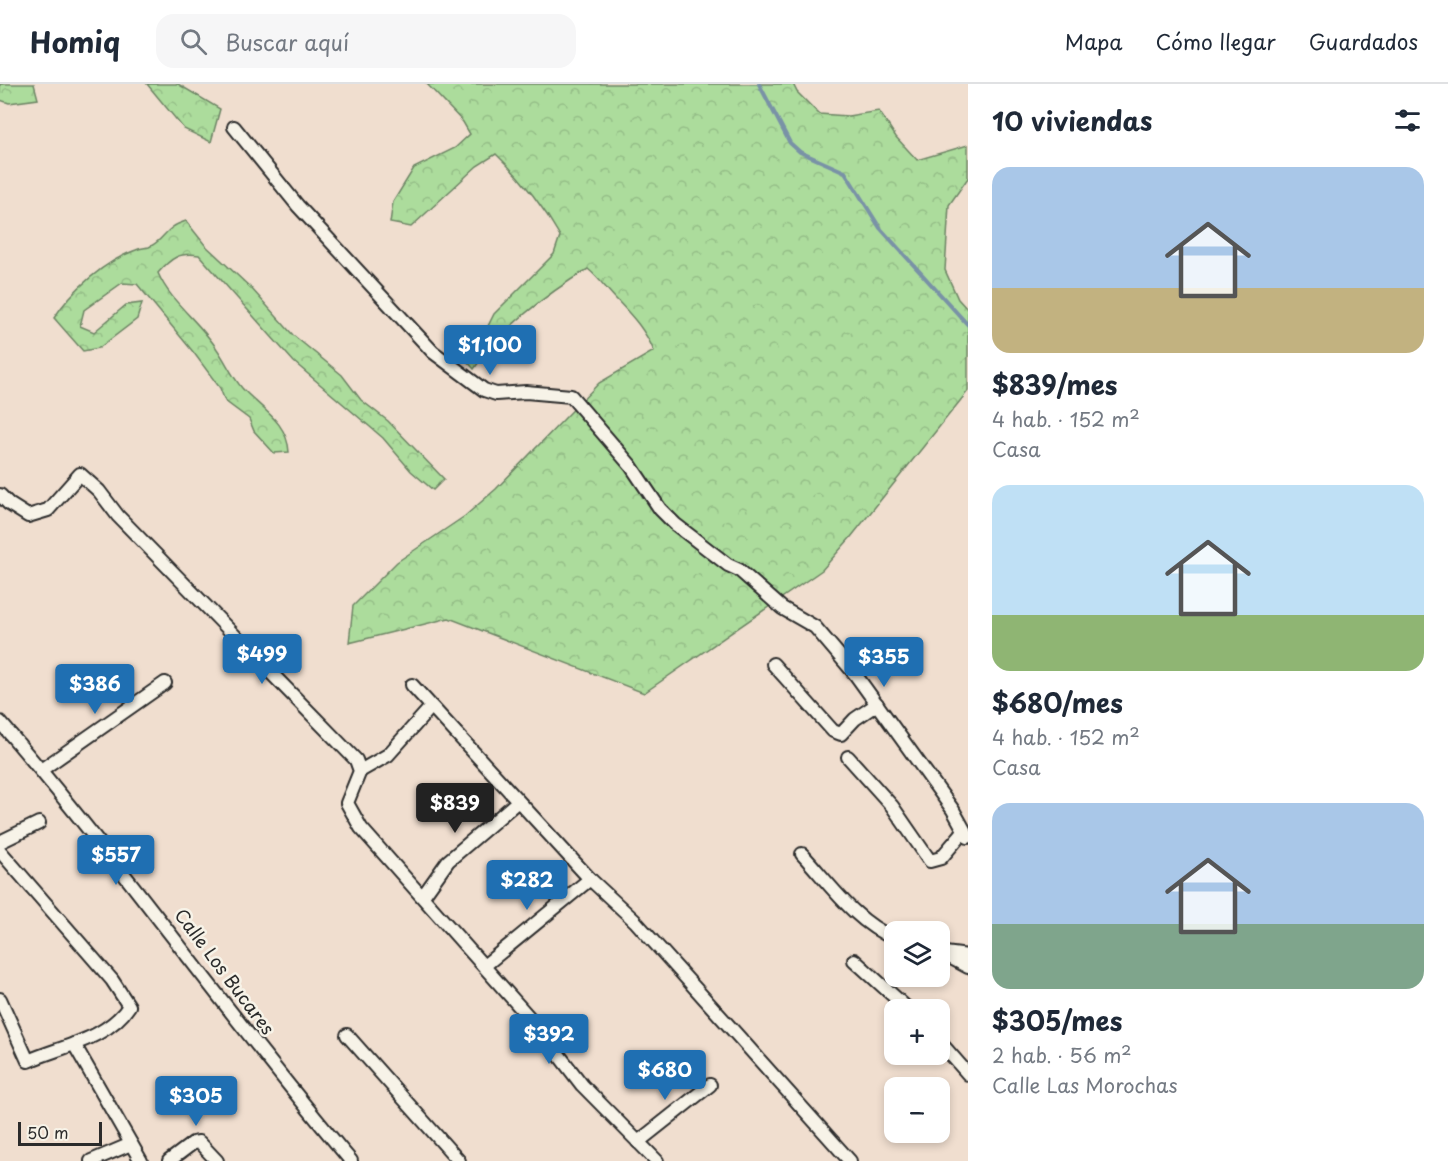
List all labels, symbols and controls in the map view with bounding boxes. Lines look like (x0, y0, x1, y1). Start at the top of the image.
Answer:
search box (156, 14, 576, 68)
text: Homiq (30, 20, 120, 63)
icon: search (177, 25, 210, 58)
text: Buscar aquí (225, 25, 349, 58)
text: Mapa (1065, 25, 1123, 57)
text: Cómo llegar (1156, 25, 1276, 57)
text: Guardados (1309, 25, 1418, 57)
text: 10 viviendas (992, 101, 1153, 140)
icon: filters (1391, 104, 1424, 137)
icon: home (1154, 206, 1262, 314)
pin: $1,100 (441, 325, 539, 376)
text: $1,100 (458, 329, 522, 359)
text: $839/mes (992, 365, 1118, 404)
text: 4 hab. · 152 m² (992, 404, 1140, 434)
text: Casa (992, 434, 1041, 464)
icon: home (1154, 524, 1262, 632)
pin: $499 (226, 634, 298, 685)
pin: $355 (848, 637, 920, 688)
text: $499 (237, 638, 287, 668)
text: $355 (858, 641, 910, 671)
pin: $386 (59, 664, 131, 715)
text: $386 (69, 668, 121, 698)
text: $680/mes (992, 683, 1123, 722)
text: 4 hab. · 152 m² (992, 722, 1140, 752)
text: Casa (992, 752, 1041, 782)
pin: $839 (419, 783, 491, 834)
text: $839 (430, 787, 480, 817)
pin: $557 (80, 835, 152, 886)
text: $557 (91, 839, 141, 869)
icon: home (1154, 842, 1262, 950)
pin: $282 (491, 860, 563, 911)
text: $282 (501, 864, 553, 894)
street label: Calle Los Bucares (169, 902, 282, 1040)
map controls (884, 921, 950, 1143)
button: layers (884, 921, 950, 987)
button: + (884, 999, 950, 1065)
text: $305/mes (992, 1001, 1122, 1040)
pin: $392 (513, 1014, 585, 1065)
text: $392 (523, 1018, 575, 1048)
text: 2 hab. · 56 m² (992, 1040, 1132, 1070)
pin: $680 (629, 1050, 701, 1101)
text: $680 (638, 1054, 692, 1084)
text: Calle Las Morochas (992, 1070, 1178, 1100)
pin: $305 (160, 1076, 232, 1127)
button: − (884, 1077, 950, 1143)
text: $305 (169, 1080, 223, 1110)
scale bar (18, 1119, 102, 1146)
text: 50 m (27, 1120, 68, 1144)

